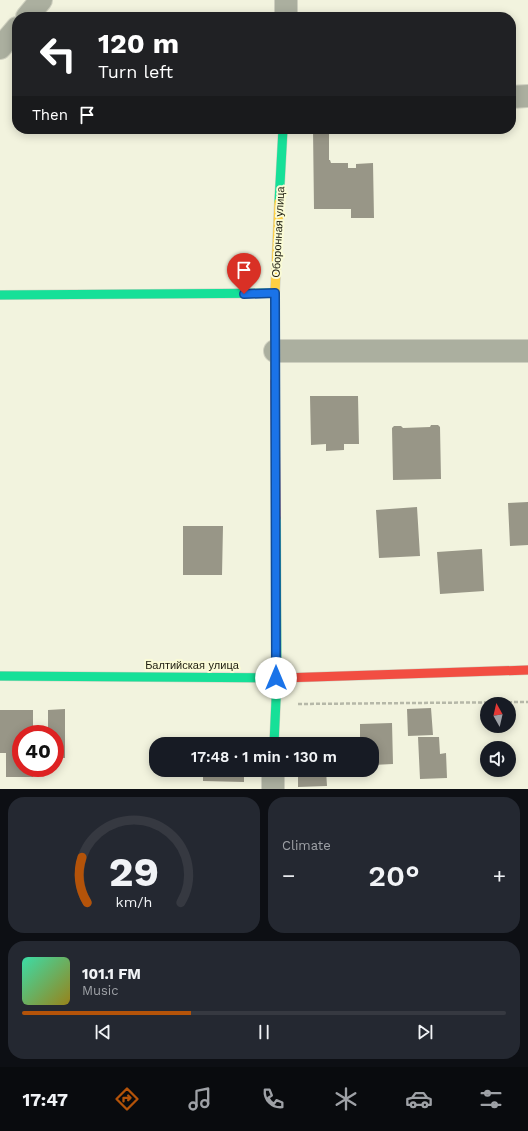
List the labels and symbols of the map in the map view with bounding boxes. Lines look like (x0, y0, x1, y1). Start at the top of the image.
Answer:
street label: Оборонная улица (270, 185, 287, 278)
pin (227, 253, 261, 294)
position arrow (255, 657, 297, 699)
street label: Балтийская улица (145, 659, 240, 672)
north arrow (480, 697, 516, 733)
speed limit sign: 40 (12, 725, 64, 777)

